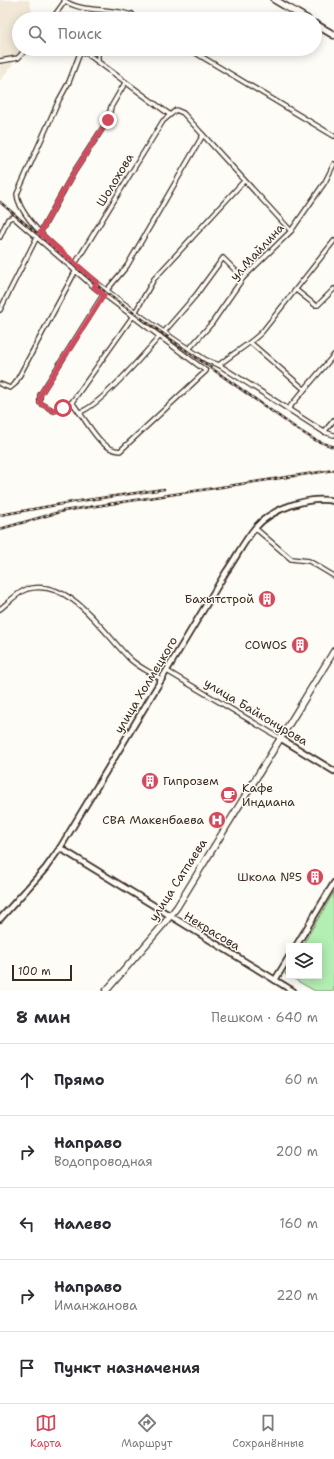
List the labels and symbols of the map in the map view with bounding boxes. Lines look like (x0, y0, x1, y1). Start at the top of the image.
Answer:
route end (99, 111, 117, 129)
street label: Шолохова (93, 150, 137, 210)
street label: ул.Майлина (226, 220, 288, 284)
route start (54, 399, 72, 417)
building icon: Бахытстрой (257, 589, 277, 609)
place label: Бахытстрой (184, 591, 254, 607)
street label: улица Холмецкого (111, 634, 181, 736)
building icon: COWOS (290, 635, 310, 655)
place label: COWOS (245, 637, 287, 653)
street label: улица Байконурова (201, 675, 311, 750)
building icon: Гипрозем (140, 771, 160, 791)
place label: Гипрозем (163, 773, 219, 789)
place label: Кафе Индиана (242, 780, 295, 810)
cafe icon: Кафе Индиана (219, 785, 239, 805)
hospital icon: СВА Макенбаева (207, 810, 227, 830)
place label: СВА Макенбаева (102, 812, 205, 828)
street label: улица Сатпаева (145, 835, 211, 924)
building icon: Школа №5 (305, 867, 325, 887)
place label: Школа №5 (237, 869, 302, 885)
street label: Некрасова (181, 908, 244, 954)
scale bar (12, 963, 72, 982)

